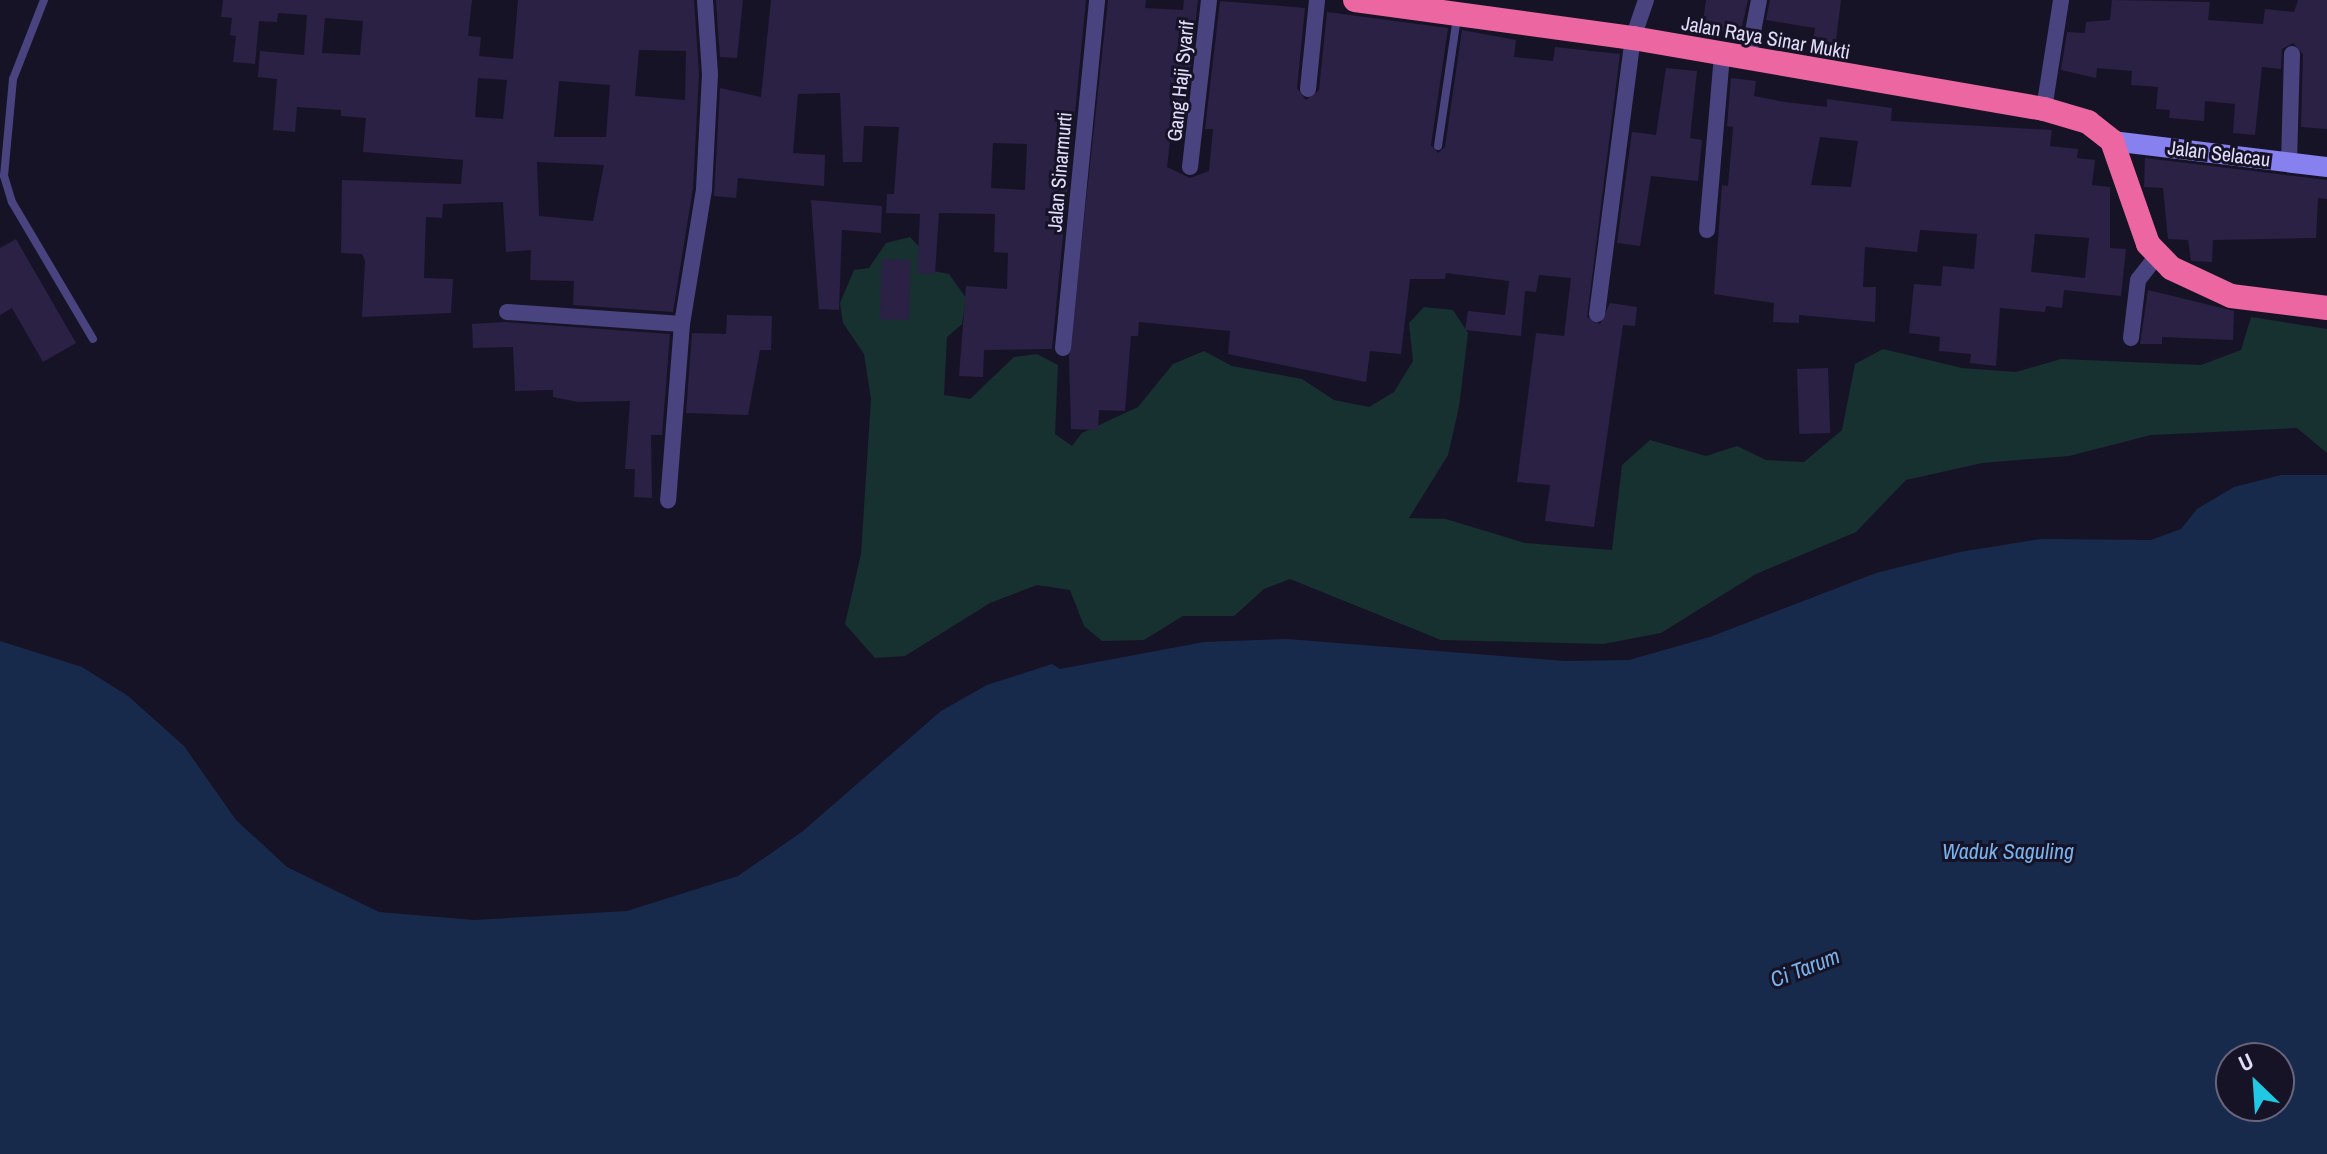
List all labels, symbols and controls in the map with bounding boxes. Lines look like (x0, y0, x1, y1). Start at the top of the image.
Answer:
street label: Jalan Raya Sinar Mukti (1680, 10, 1852, 64)
street label: Gang Haji Syarif (1162, 19, 1198, 143)
street label: Jalan Sinarmurti (1042, 111, 1076, 233)
street label: Jalan Selacau (2166, 135, 2272, 171)
water label: Waduk Saguling (1942, 839, 2074, 865)
water label: Ci Tarum (1766, 943, 1844, 993)
north arrow (2215, 1042, 2295, 1122)
text: U (2233, 1046, 2258, 1078)

